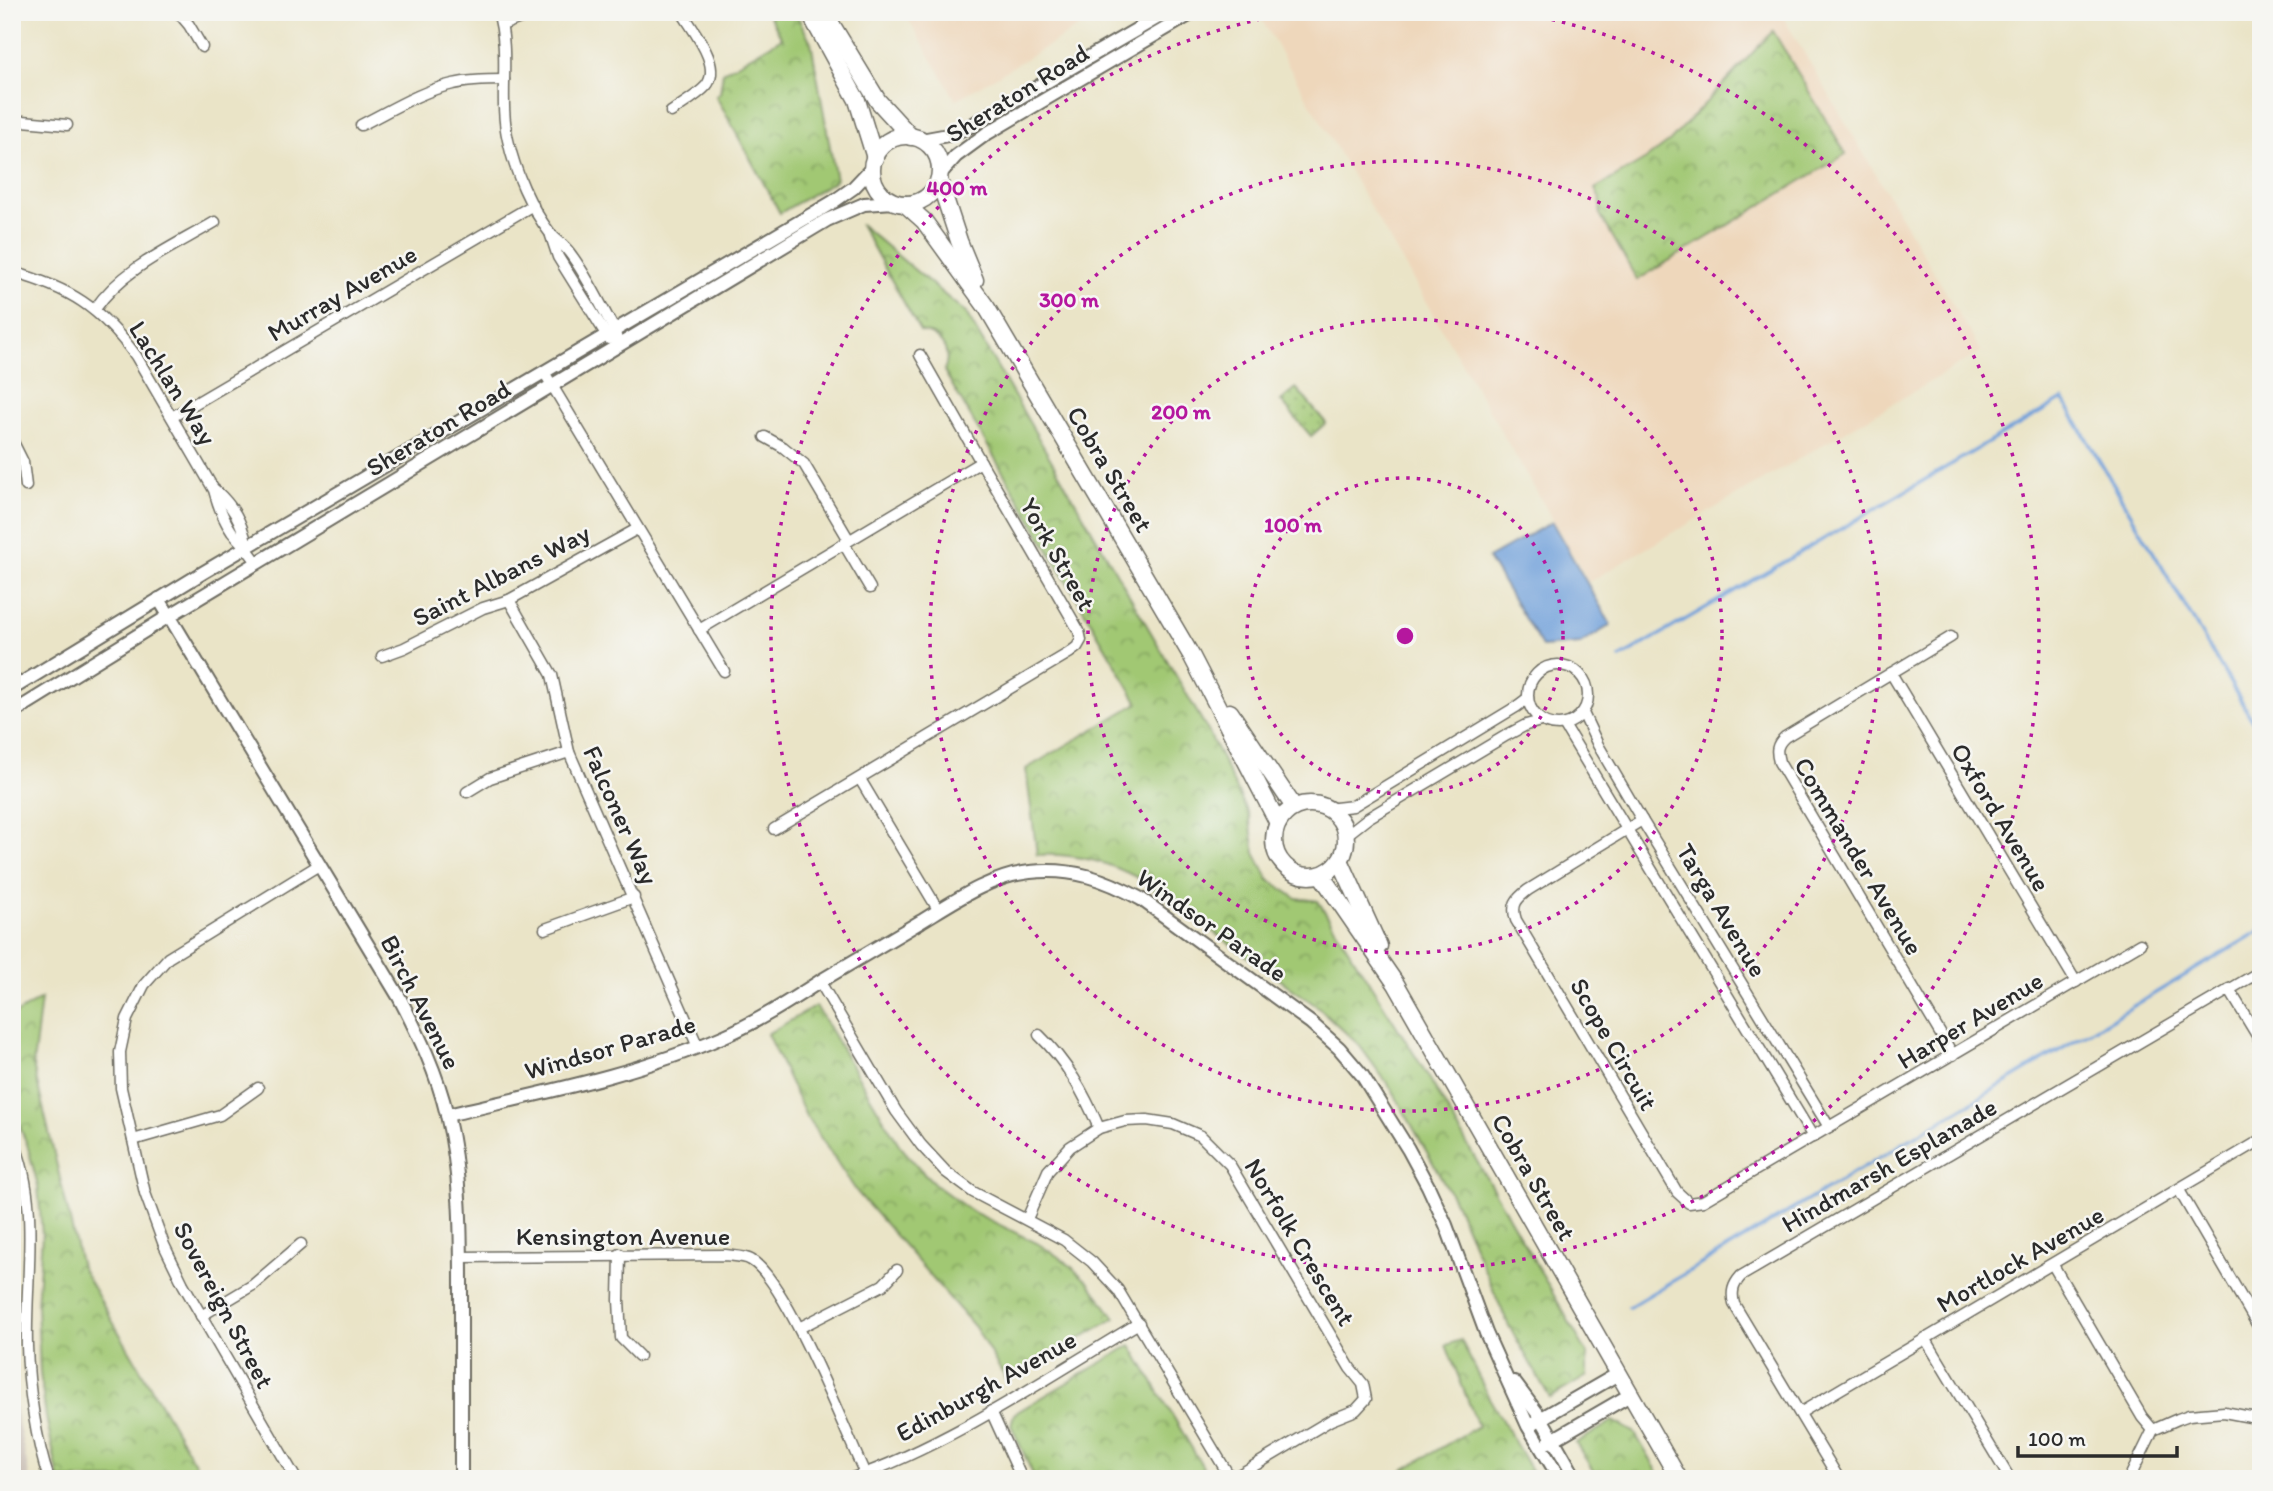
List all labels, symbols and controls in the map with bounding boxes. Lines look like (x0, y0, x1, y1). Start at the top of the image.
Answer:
street label: Sheraton Road (940, 36, 1095, 150)
text: 400 m (927, 175, 988, 200)
street label: Murray Avenue (262, 237, 422, 349)
text: 300 m (1039, 287, 1099, 312)
street label: Lachlan Way (122, 315, 224, 451)
street label: Sheraton Road (360, 372, 516, 484)
text: 200 m (1151, 399, 1211, 424)
street label: Cobra Street (1060, 400, 1160, 538)
street label: York Street (1013, 492, 1103, 616)
text: 100 m (1264, 512, 1322, 537)
street label: Saint Albans Way (407, 517, 595, 633)
centre of rings (1393, 624, 1417, 648)
street label: Oxford Avenue (1944, 737, 2058, 897)
street label: Falconer Way (576, 740, 666, 890)
street label: Commander Avenue (1787, 751, 1931, 961)
street label: Targa Avenue (1670, 837, 1774, 983)
street label: Windsor Parade (1130, 861, 1294, 989)
street label: Birch Avenue (373, 929, 469, 1075)
street label: Harper Avenue (1891, 964, 2049, 1076)
street label: Scope Circuit (1563, 972, 1665, 1116)
street label: Windsor Parade (521, 1007, 699, 1087)
street label: Hindmarsh Esplanade (1776, 1090, 2002, 1240)
street label: Cobra Street (1485, 1108, 1583, 1246)
street label: Norfolk Crescent (1237, 1152, 1363, 1332)
street label: Mortlock Avenue (1930, 1198, 2110, 1320)
street label: Sovereign Street (167, 1216, 282, 1394)
street label: Kensington Avenue (516, 1220, 730, 1252)
street label: Edinburgh Avenue (890, 1323, 1082, 1449)
scale bar (2018, 1414, 2177, 1458)
text: 100 m (2028, 1426, 2086, 1451)

